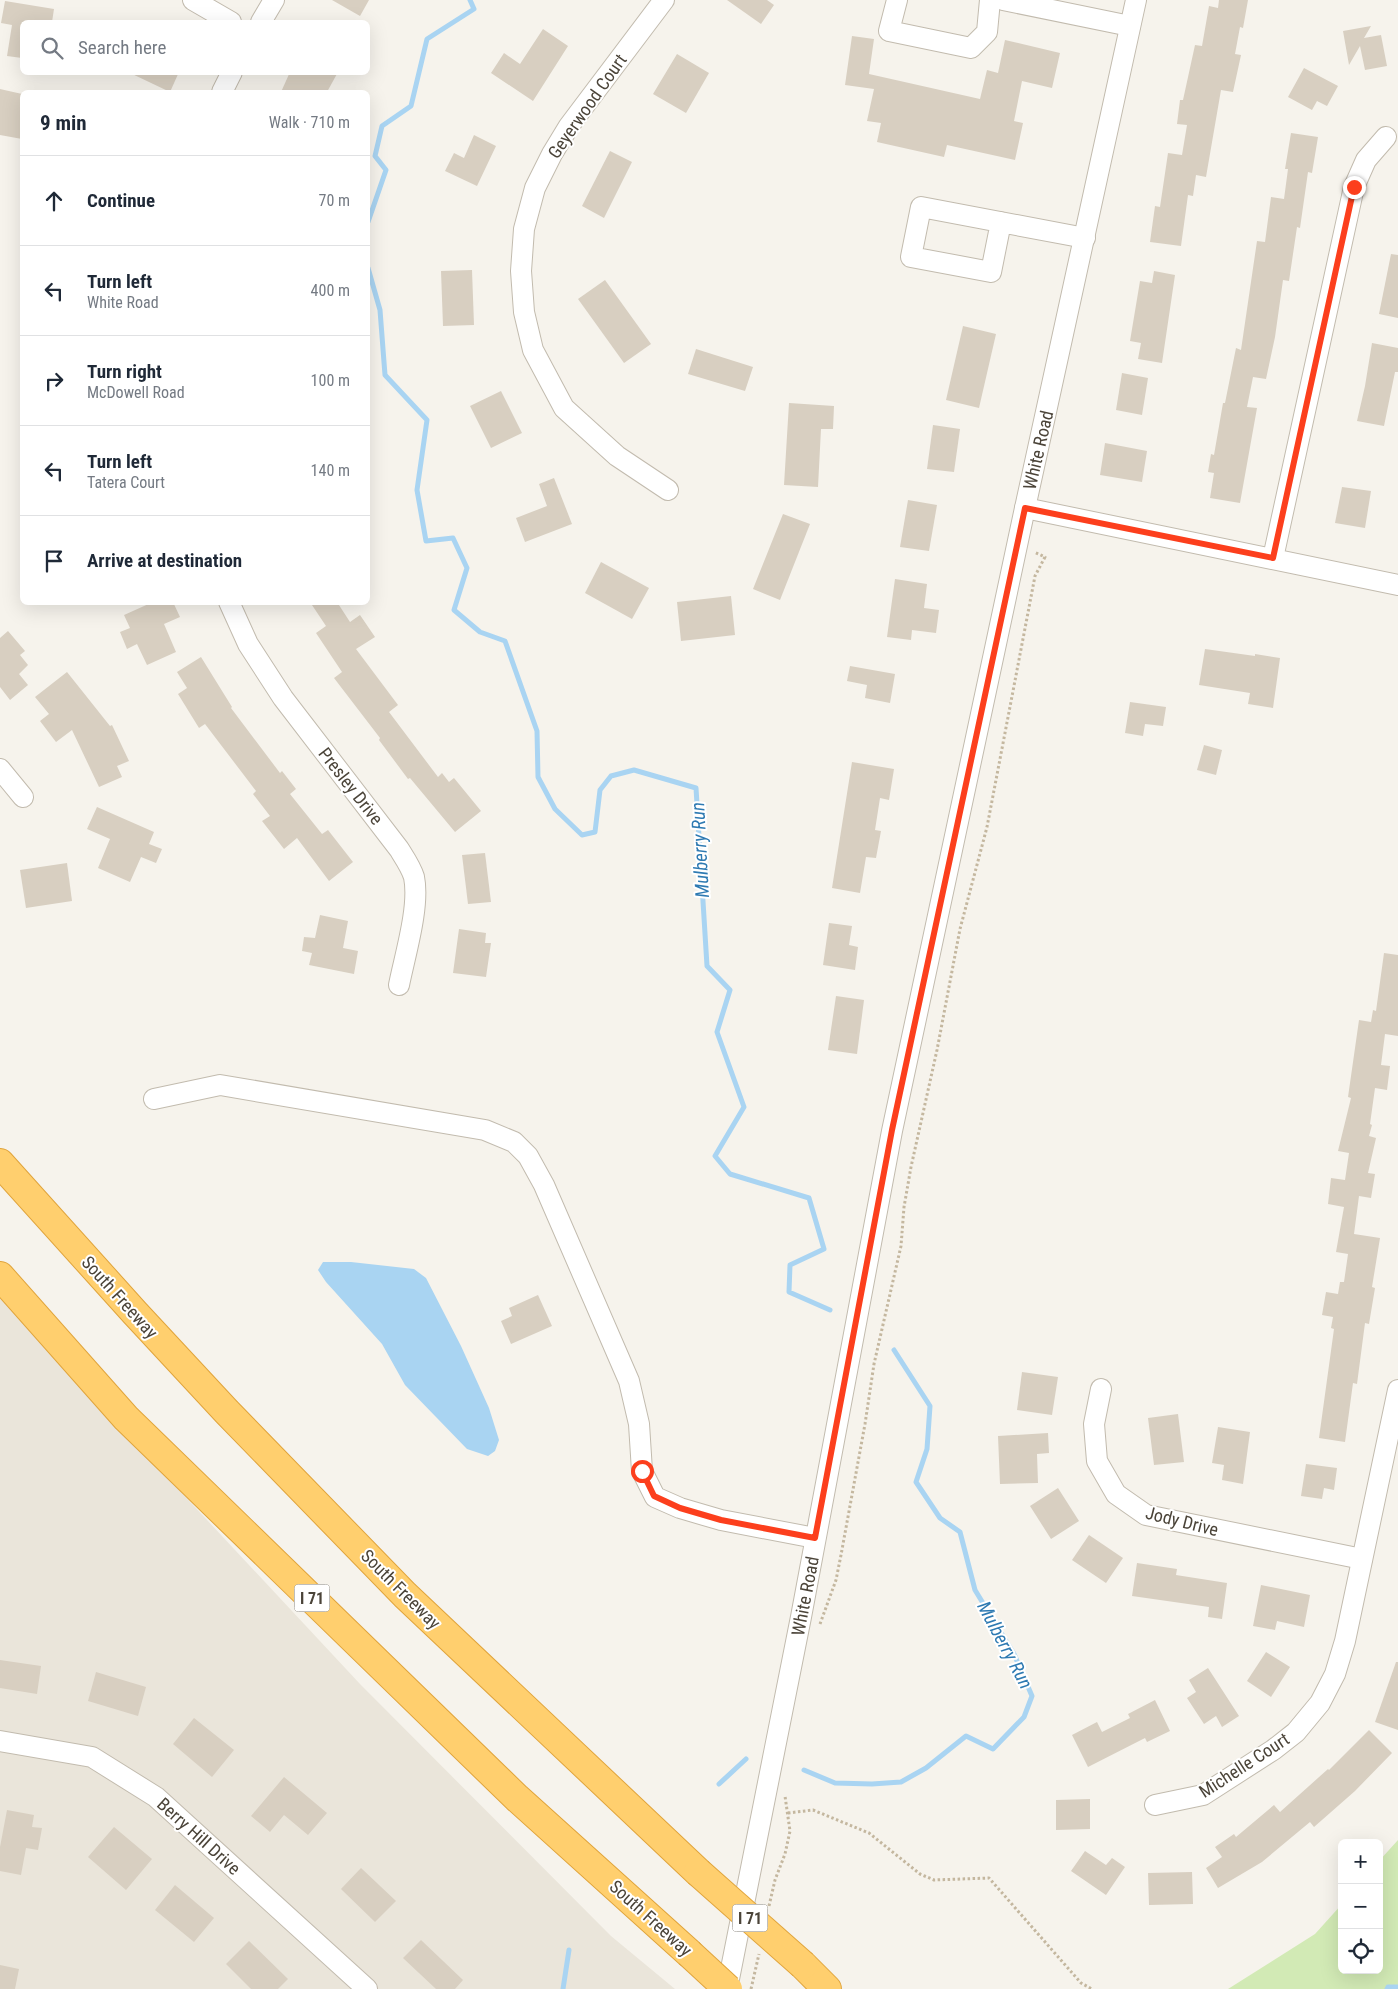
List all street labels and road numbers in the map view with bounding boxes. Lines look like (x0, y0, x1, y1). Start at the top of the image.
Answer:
street label: Geyerwood Court (543, 50, 631, 162)
street label: White Road (1019, 408, 1057, 492)
street label: Presley Drive (314, 743, 388, 829)
street label: South Freeway (78, 1252, 163, 1343)
street label: Jody Drive (1143, 1502, 1221, 1540)
street label: South Freeway (357, 1545, 445, 1633)
street label: White Road (787, 1554, 823, 1638)
road number: I 71 (294, 1585, 330, 1612)
street label: Michelle Court (1195, 1728, 1293, 1802)
street label: Berry Hill Drive (153, 1793, 245, 1879)
street label: South Freeway (606, 1876, 697, 1961)
road number: I 71 (732, 1905, 768, 1932)

